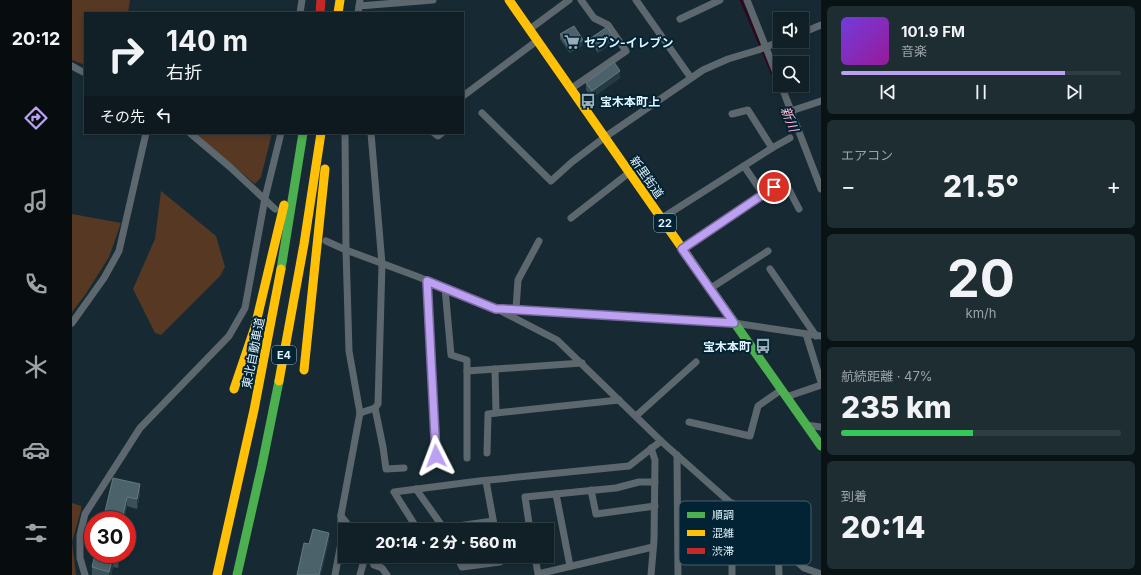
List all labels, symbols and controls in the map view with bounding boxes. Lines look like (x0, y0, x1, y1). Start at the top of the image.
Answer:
map controls (773, 12, 809, 92)
button: sound (773, 12, 809, 48)
text: 101.9 FM (901, 22, 965, 41)
text: 140 m (166, 24, 248, 58)
text: 20:12 (12, 28, 60, 49)
icon: right (100, 28, 152, 80)
supermarket icon: セブン-イレブン (563, 33, 581, 51)
place label: セブン-イレブン (584, 35, 674, 50)
text: 音楽 (901, 43, 927, 59)
button: search (773, 56, 809, 92)
text: 右折 (166, 62, 202, 83)
icon: previous (877, 81, 899, 103)
icon: pause (970, 81, 992, 103)
icon: next (1063, 81, 1085, 103)
bus stop icon: 宝木本町上 (579, 92, 597, 110)
place label: 宝木本町上 (600, 94, 660, 109)
icon: directions (22, 104, 50, 132)
icon: left (153, 104, 175, 126)
water label: 新川 (778, 104, 803, 136)
text: その先 (100, 107, 145, 126)
text: エアコン (841, 147, 893, 163)
street label: 新里街道 (627, 153, 667, 201)
text: 21.5° (943, 168, 1019, 204)
pin (757, 170, 791, 204)
text: − (841, 173, 856, 199)
text: + (1106, 173, 1121, 199)
icon: arrive (763, 176, 785, 198)
icon: music (22, 187, 50, 215)
road number: 22 (654, 214, 676, 232)
text: 20 (947, 247, 1015, 310)
icon: phone (22, 270, 50, 298)
text: km/h (966, 305, 996, 321)
street label: 東北自動車道 (239, 316, 267, 390)
bus stop icon: 宝木本町 (754, 337, 772, 355)
place label: 宝木本町 (703, 339, 751, 354)
road number: E4 (272, 346, 296, 364)
icon: climate (22, 353, 50, 381)
text: 航続距離 · 47% (841, 368, 933, 384)
text: 235 km (841, 389, 952, 425)
position arrow (415, 435, 457, 477)
icon: car (22, 436, 50, 464)
text: 到着 (841, 488, 867, 504)
legend (679, 501, 811, 565)
text: 順調 (712, 508, 734, 522)
text: 20:14 (841, 509, 925, 545)
speed limit sign: 30 (84, 511, 136, 563)
icon: filters (22, 519, 50, 547)
text: 混雑 (712, 526, 734, 540)
text: 20:14 · 2 分 · 560 m (376, 533, 517, 552)
text: 渋滞 (712, 544, 734, 558)

